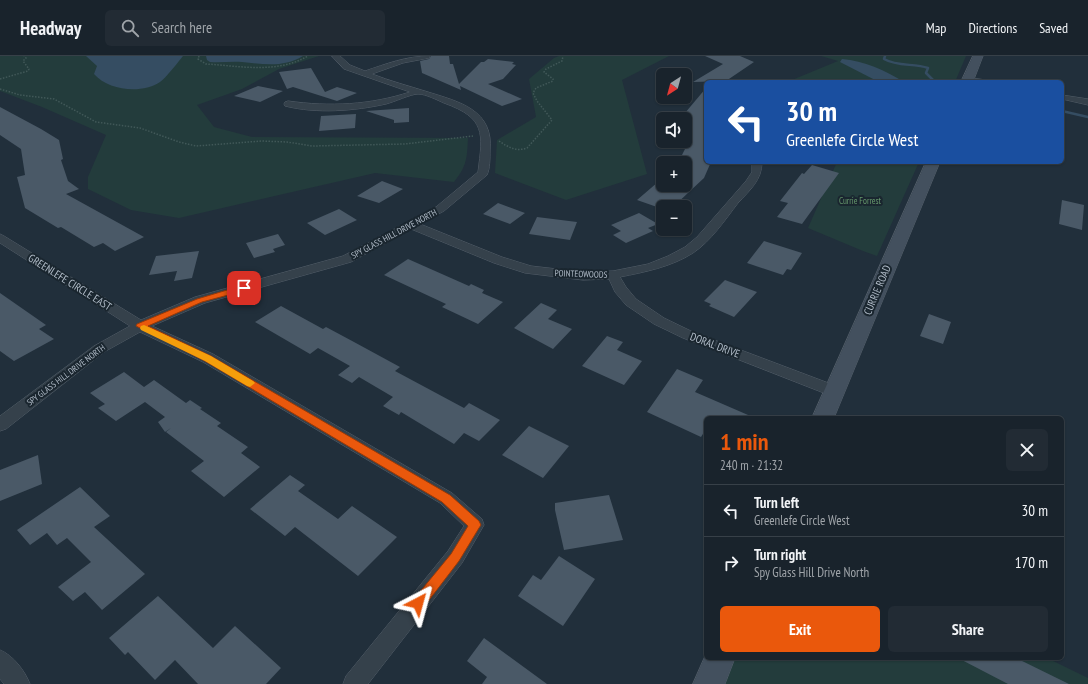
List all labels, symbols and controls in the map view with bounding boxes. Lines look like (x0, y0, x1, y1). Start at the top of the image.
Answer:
search box (105, 10, 385, 46)
text: Headway (20, 16, 81, 40)
icon: search (119, 17, 141, 39)
text: Search here (151, 18, 212, 37)
text: Map (926, 19, 946, 37)
text: Directions (968, 19, 1017, 37)
text: Saved (1039, 19, 1068, 37)
north arrow (656, 68, 692, 104)
map controls (656, 68, 692, 236)
text: 30 m (786, 92, 837, 129)
icon: left (720, 96, 772, 148)
button: sound (656, 112, 692, 148)
text: Greenlefe Circle West (786, 128, 918, 151)
button: + (656, 156, 692, 192)
park label: Currie Forrest (839, 195, 882, 206)
button: − (656, 200, 692, 236)
street label: SPY GLASS HILL DRIVE NORTH (349, 206, 439, 261)
street label: GREENLEFE CIRCLE EAST (26, 251, 114, 313)
street label: CURRIE ROAD (860, 263, 894, 317)
street label: POINTEOWOODS (554, 267, 608, 280)
pin (227, 271, 261, 305)
icon: arrive (233, 277, 255, 299)
street label: DORAL DRIVE (688, 329, 742, 361)
street label: SPY GLASS HILL DRIVE NORTH (24, 341, 107, 408)
text: 1 min (720, 426, 768, 457)
button: close (1006, 429, 1048, 471)
text: 240 m · 21:32 (720, 457, 783, 474)
text: Turn left (754, 493, 799, 512)
icon: left (720, 500, 742, 522)
text: 30 m (1022, 501, 1048, 520)
text: Greenlefe Circle West (754, 512, 850, 529)
text: Turn right (754, 545, 806, 564)
icon: right (720, 552, 742, 574)
text: 170 m (1015, 553, 1048, 572)
text: Spy Glass Hill Drive North (754, 564, 869, 581)
position arrow (397, 582, 439, 624)
button: Exit (720, 606, 880, 652)
button: Share (888, 606, 1048, 652)

